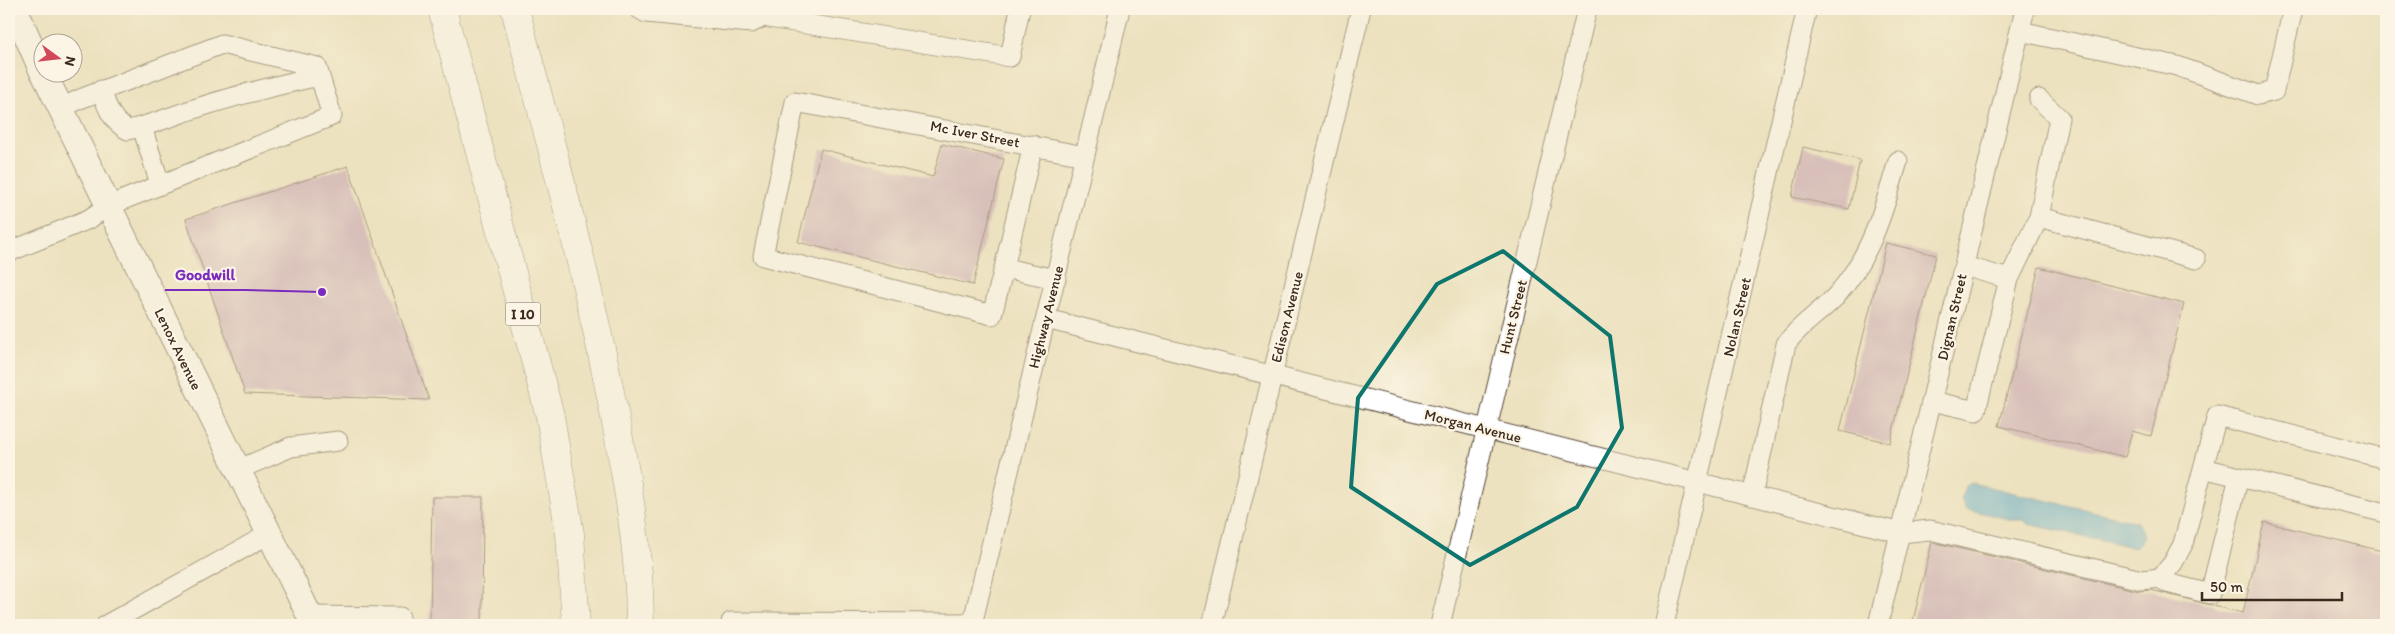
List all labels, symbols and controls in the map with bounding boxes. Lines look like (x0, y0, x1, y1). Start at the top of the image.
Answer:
north arrow (32, 32, 82, 82)
text: N (61, 54, 80, 68)
street label: Mc Iver Street (929, 116, 1022, 152)
callout: Goodwill (165, 259, 245, 290)
street label: Highway Avenue (1025, 264, 1067, 370)
text: Goodwill (175, 265, 236, 284)
street label: Edison Avenue (1267, 269, 1307, 365)
street label: Dignan Street (1933, 272, 1971, 362)
street label: Nolan Street (1719, 275, 1755, 358)
street label: Hunt Street (1495, 278, 1531, 356)
road number: I 10 (506, 302, 540, 326)
street label: Lenox Avenue (150, 305, 206, 393)
street label: Morgan Avenue (1423, 405, 1523, 447)
scale bar (2202, 569, 2342, 601)
text: 50 m (2210, 578, 2243, 596)

